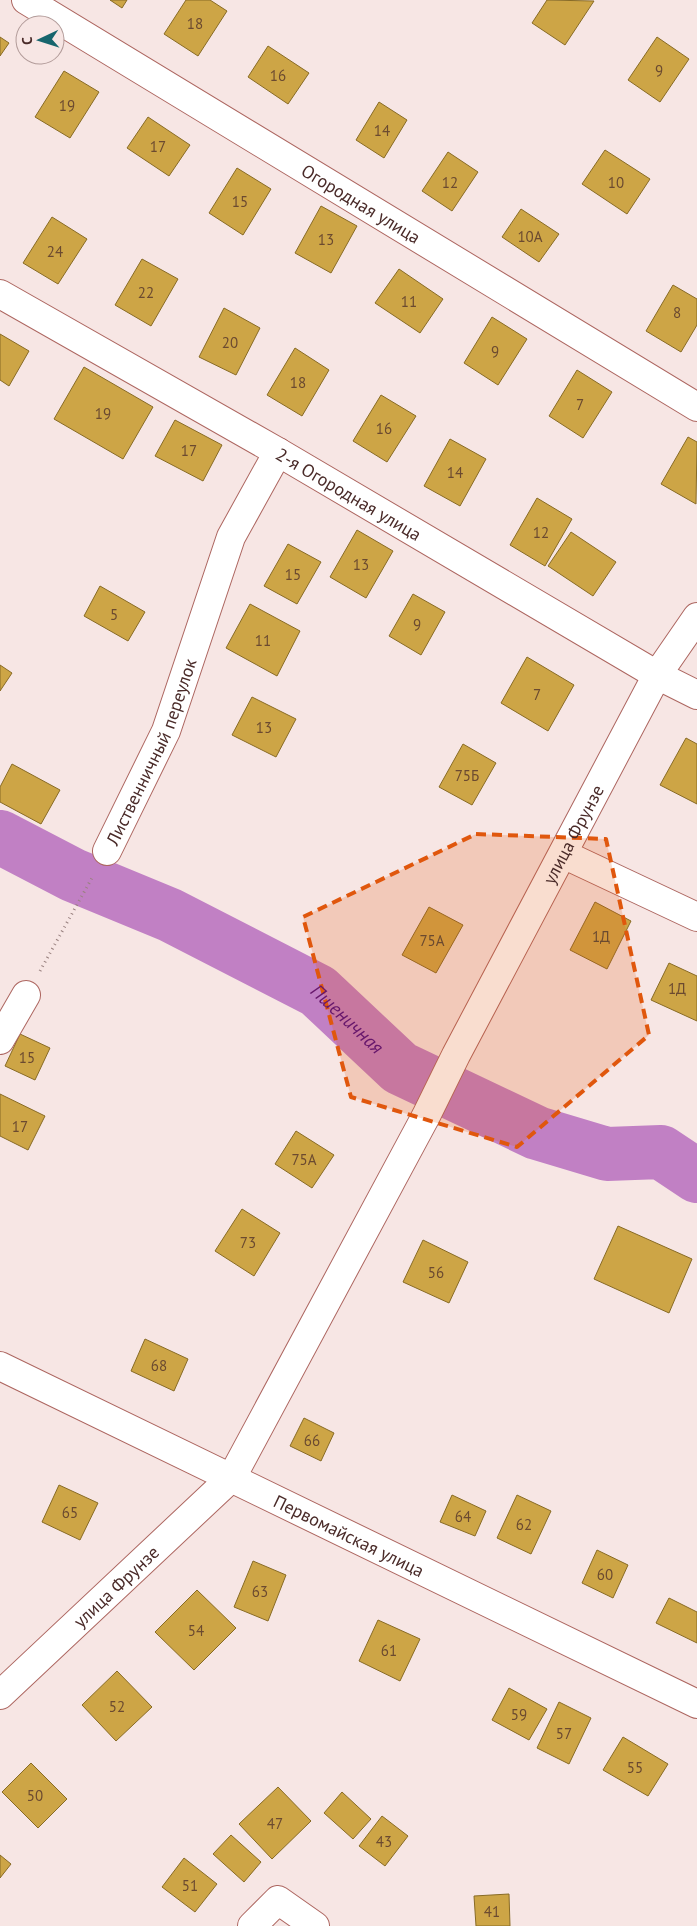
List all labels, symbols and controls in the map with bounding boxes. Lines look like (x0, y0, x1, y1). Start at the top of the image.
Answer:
house number: 18 (187, 14, 203, 33)
north arrow (15, 15, 65, 65)
text: С (18, 36, 36, 45)
house number: 9 (655, 61, 663, 80)
house number: 16 (270, 66, 286, 85)
house number: 19 (59, 96, 75, 115)
house number: 14 (374, 121, 390, 140)
house number: 17 (150, 137, 166, 156)
street label: Огородная улица (297, 158, 425, 248)
house number: 12 (442, 173, 458, 192)
house number: 10 (608, 173, 624, 192)
house number: 15 (232, 192, 248, 211)
house number: 10А (517, 227, 543, 246)
house number: 13 (318, 230, 334, 249)
house number: 24 (47, 242, 63, 261)
house number: 22 (138, 283, 154, 302)
house number: 11 (401, 292, 417, 311)
house number: 8 (673, 303, 681, 322)
house number: 20 (222, 333, 238, 352)
house number: 9 (491, 342, 499, 361)
house number: 18 (290, 373, 306, 392)
house number: 7 (576, 395, 584, 414)
house number: 19 (95, 404, 111, 423)
house number: 16 (376, 419, 392, 438)
house number: 17 (181, 441, 197, 460)
street label: 2-я Огородная улица (272, 442, 426, 545)
house number: 14 (447, 463, 463, 482)
house number: 12 (533, 523, 549, 542)
house number: 13 (353, 555, 369, 574)
house number: 15 (285, 565, 301, 584)
house number: 5 (110, 605, 118, 624)
house number: 9 (413, 615, 421, 634)
house number: 11 (255, 631, 271, 650)
street label: Лиственничный переулок (100, 655, 201, 850)
house number: 7 (533, 685, 541, 704)
house number: 13 (256, 718, 272, 737)
house number: 75Б (455, 766, 479, 785)
street label: улица Фрунзе (537, 780, 609, 888)
house number: 1Д (592, 927, 610, 946)
house number: 75А (419, 931, 445, 950)
water label: Пшеничная (306, 979, 389, 1059)
house number: 1Д (668, 979, 686, 998)
house number: 15 (19, 1048, 35, 1067)
house number: 17 (12, 1117, 28, 1136)
house number: 75А (291, 1150, 317, 1169)
house number: 73 (240, 1233, 256, 1252)
house number: 56 (428, 1263, 444, 1282)
house number: 68 (151, 1356, 167, 1375)
house number: 66 (304, 1431, 320, 1450)
street label: Первомайская улица (270, 1489, 428, 1582)
house number: 65 (62, 1503, 78, 1522)
house number: 64 (455, 1507, 471, 1526)
house number: 62 (516, 1515, 532, 1534)
street label: улица Фрунзе (68, 1540, 164, 1632)
house number: 60 (597, 1565, 613, 1584)
house number: 63 (252, 1582, 268, 1601)
house number: 54 (188, 1621, 204, 1640)
house number: 61 (381, 1641, 397, 1660)
house number: 52 (109, 1697, 125, 1716)
house number: 59 (511, 1705, 527, 1724)
house number: 57 (556, 1724, 572, 1743)
house number: 55 (627, 1758, 643, 1777)
house number: 50 (27, 1786, 43, 1805)
house number: 47 (267, 1814, 283, 1833)
house number: 43 (376, 1832, 392, 1851)
house number: 51 (182, 1876, 198, 1895)
house number: 41 (484, 1902, 500, 1921)

